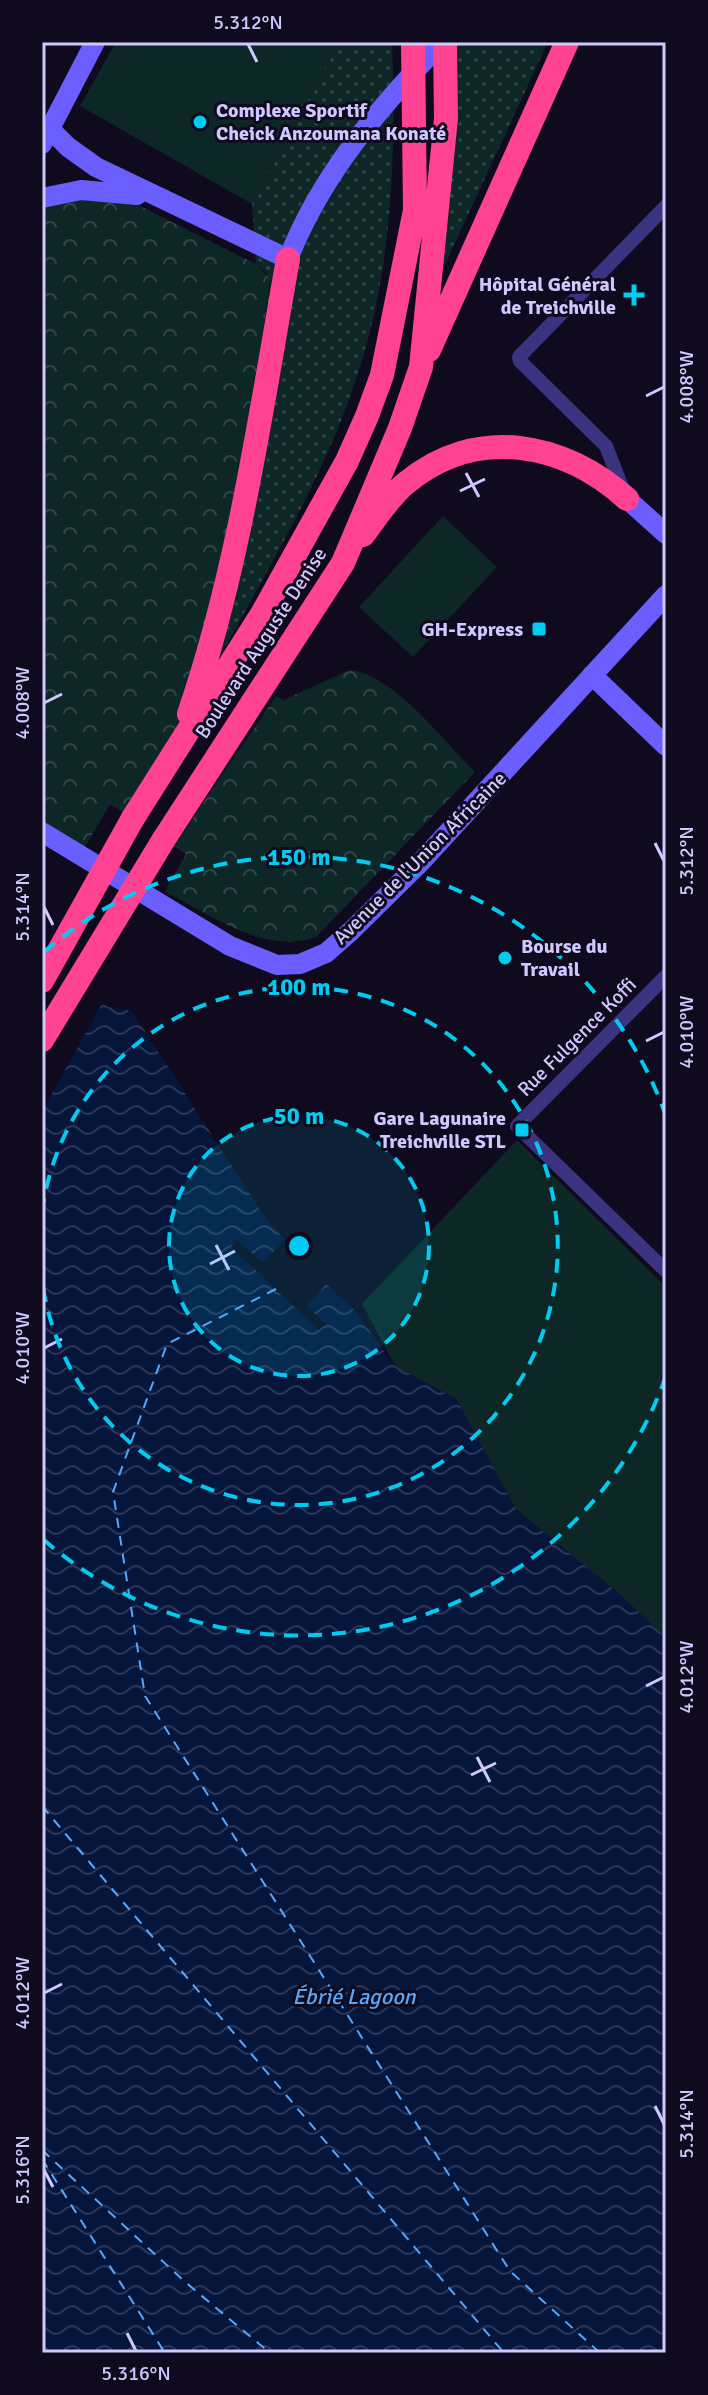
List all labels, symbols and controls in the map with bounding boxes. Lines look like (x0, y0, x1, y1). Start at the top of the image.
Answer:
text: 5.312°N (213, 10, 283, 35)
place label: Complexe Sportif Cheick Anzoumana Konaté (216, 98, 446, 146)
marker: Complexe Sportif Cheick Anzoumana Konaté (191, 113, 209, 131)
place label: Hôpital Général de Treichville (479, 272, 616, 320)
marker: Hôpital Général de Treichville (623, 284, 645, 306)
text: 4.008°W (674, 351, 699, 423)
street label: Boulevard Auguste Denise (190, 543, 332, 743)
place label: GH-Express (422, 617, 523, 642)
marker: GH-Express (530, 620, 548, 638)
text: 4.008°W (10, 667, 35, 739)
street label: Avenue de l'Union Africaine (328, 766, 512, 950)
text: 5.312°N (674, 826, 699, 896)
text: 150 m (267, 842, 331, 872)
text: 5.314°N (10, 872, 35, 942)
place label: Bourse du Travail (521, 934, 608, 982)
marker: Bourse du Travail (496, 949, 514, 967)
text: 100 m (267, 972, 331, 1002)
street label: Rue Fulgence Koffi (512, 972, 642, 1102)
text: 4.010°W (674, 996, 699, 1068)
text: 50 m (274, 1101, 324, 1131)
place label: Gare Lagunaire Treichville STL (374, 1106, 507, 1154)
marker: Gare Lagunaire Treichville STL (513, 1121, 531, 1139)
centre of rings (285, 1232, 313, 1260)
text: 4.010°W (10, 1312, 35, 1384)
text: 4.012°W (674, 1641, 699, 1713)
text: 4.012°W (10, 1957, 35, 2029)
water label: Ébrié Lagoon (292, 1983, 417, 2010)
text: 5.314°N (674, 2089, 699, 2159)
text: 5.316°N (10, 2135, 35, 2205)
text: 5.316°N (101, 2361, 171, 2386)

